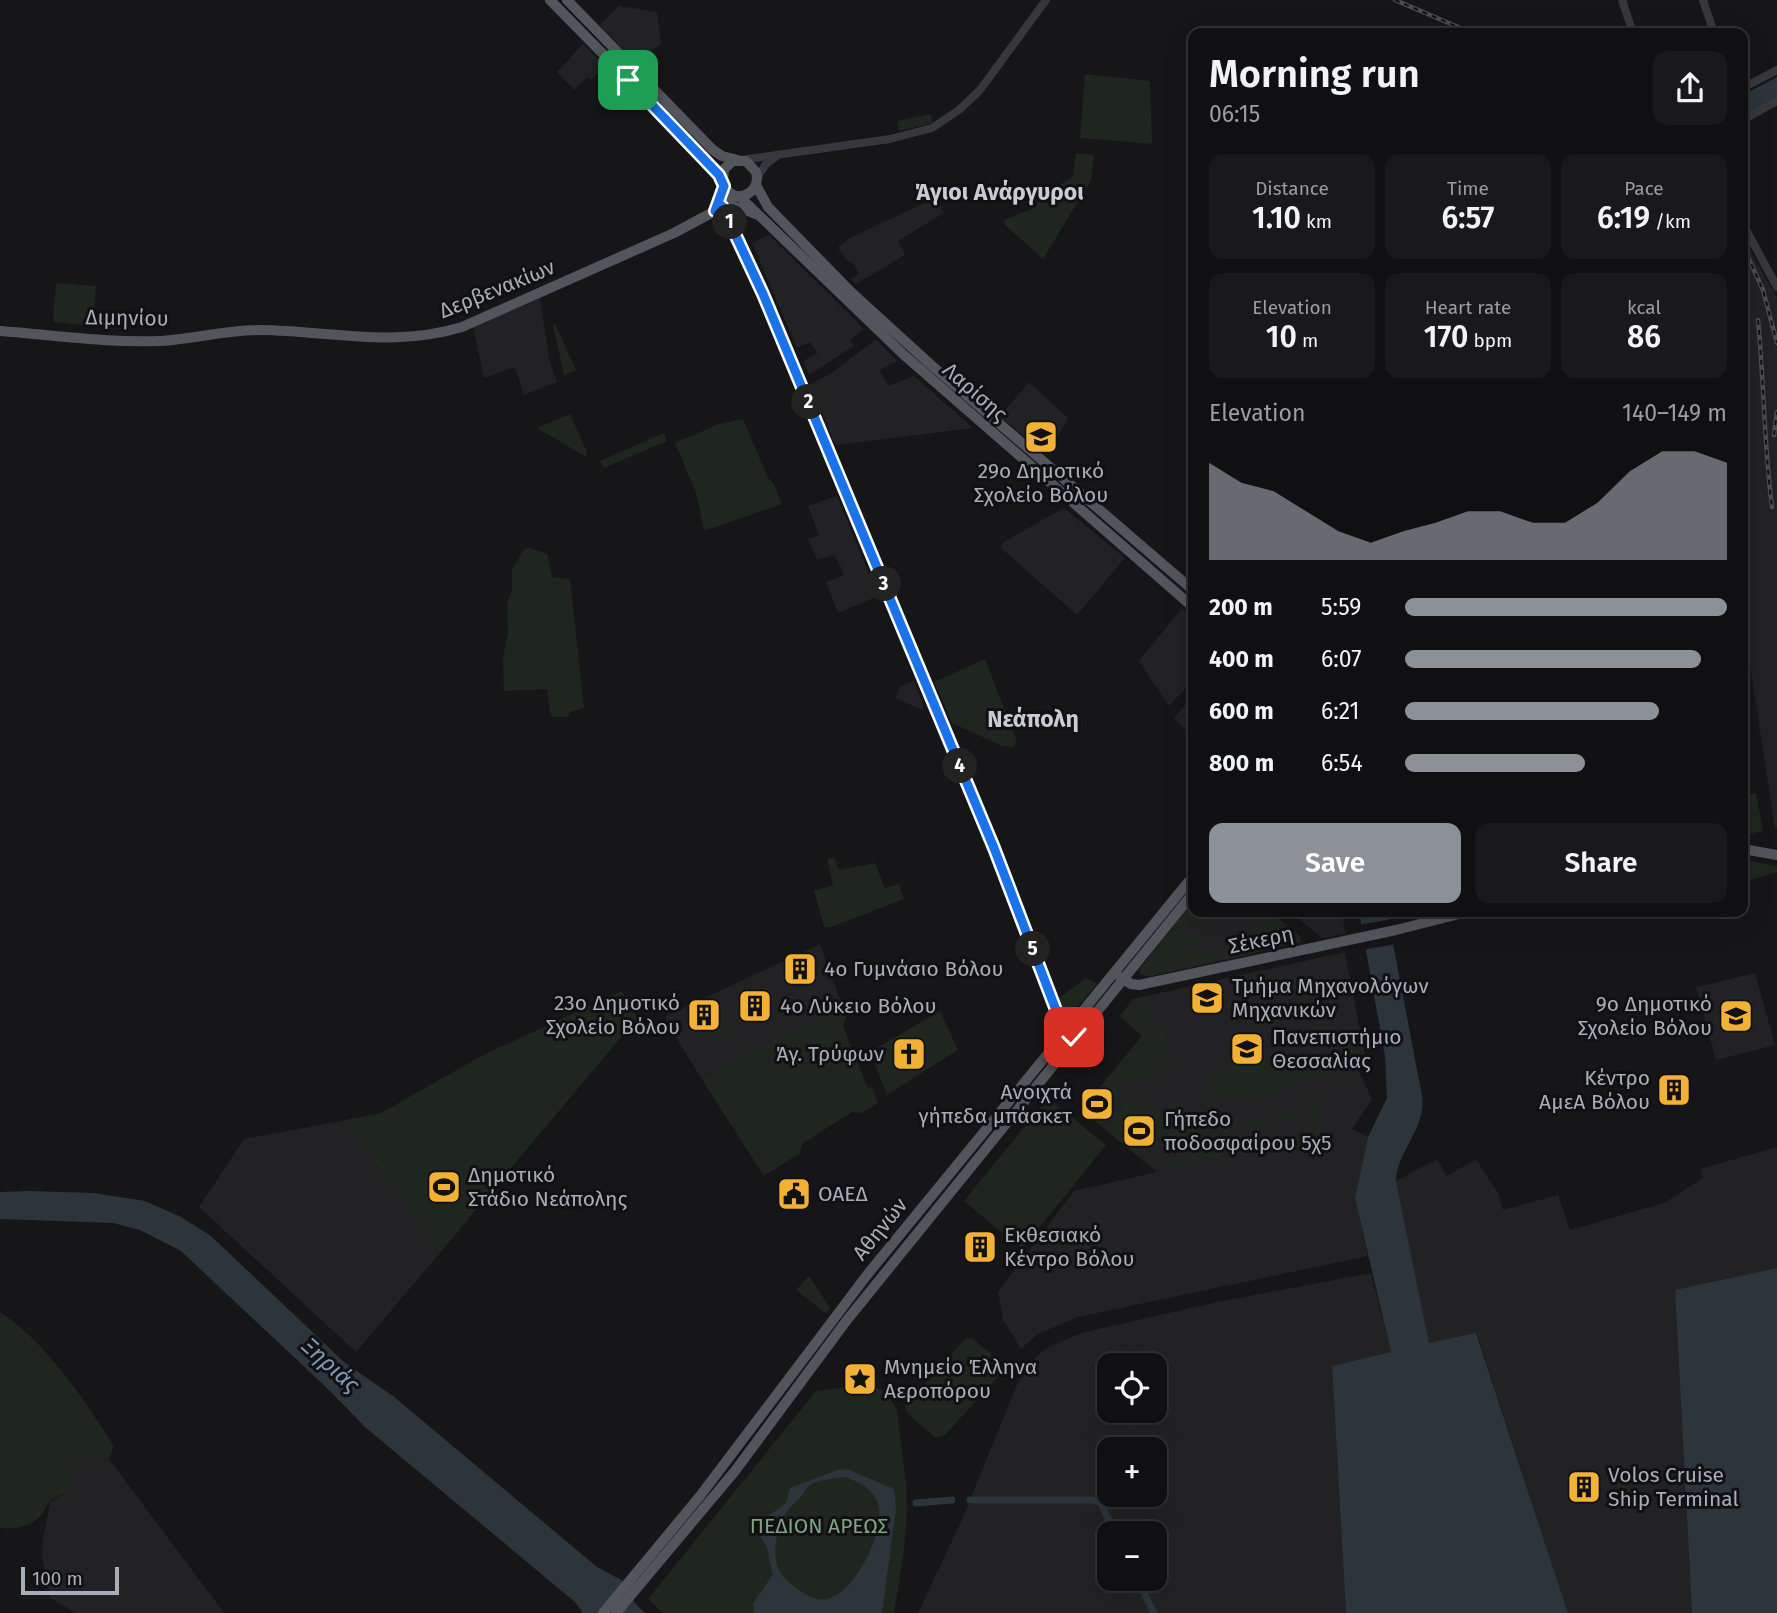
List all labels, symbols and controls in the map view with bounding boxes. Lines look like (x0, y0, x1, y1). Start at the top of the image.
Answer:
pin (598, 50, 658, 110)
text: Morning run (1209, 51, 1420, 97)
button: share (1653, 51, 1727, 125)
icon: arrive (609, 61, 647, 99)
text: 06:15 (1209, 100, 1260, 128)
text: Distance (1255, 177, 1329, 200)
text: Time (1447, 177, 1489, 200)
text: Pace (1624, 177, 1664, 200)
district label: Άγιοι Ανάργυροι (914, 178, 1084, 206)
text: 1.10 (1252, 200, 1301, 236)
text: 6:57 (1442, 200, 1494, 236)
text: 6:19 (1597, 200, 1650, 236)
pin: 1 (712, 204, 748, 240)
text: 1 (725, 210, 734, 233)
text: km (1301, 210, 1332, 233)
text: /km (1650, 210, 1691, 233)
street label: Δερβενακίων (435, 254, 559, 324)
text: Elevation (1252, 296, 1332, 319)
text: Heart rate (1425, 296, 1511, 319)
text: kcal (1627, 296, 1661, 319)
street label: Διμηνίου (85, 304, 169, 332)
text: 10 (1266, 319, 1297, 355)
text: 170 (1424, 319, 1468, 355)
text: 86 (1627, 319, 1661, 355)
text: m (1297, 329, 1318, 352)
text: bpm (1468, 329, 1512, 352)
street label: Λαρίσης (937, 357, 1013, 427)
pin: 2 (792, 384, 826, 420)
text: 2 (804, 390, 813, 413)
text: Elevation (1209, 399, 1305, 427)
text: 140–149 m (1622, 399, 1727, 427)
school or university icon: 29ο Δημοτικό Σχολείο Βόλου (1022, 418, 1060, 456)
place label: 29ο Δημοτικό Σχολείο Βόλου (974, 458, 1108, 508)
pin: 3 (866, 566, 902, 602)
text: 3 (879, 572, 888, 595)
text: 200 m (1209, 593, 1273, 621)
text: 5:59 (1321, 593, 1361, 621)
text: 400 m (1209, 645, 1274, 673)
text: 6:07 (1321, 645, 1361, 673)
text: 600 m (1209, 697, 1274, 725)
text: 6:21 (1321, 697, 1360, 725)
district label: Νεάπολη (987, 705, 1079, 733)
pin: 4 (942, 748, 978, 784)
text: 800 m (1209, 749, 1274, 777)
text: 6:54 (1321, 749, 1363, 777)
text: 4 (954, 754, 965, 777)
button: Save (1209, 823, 1461, 903)
button: Share (1475, 823, 1727, 903)
street label: Σέκερη (1226, 920, 1296, 960)
pin: 5 (1016, 932, 1050, 967)
text: 5 (1027, 937, 1038, 960)
building icon: 4ο Γυμνάσιο Βόλου (781, 950, 819, 988)
place label: 4ο Γυμνάσιο Βόλου (824, 956, 1003, 982)
place label: Τμήμα Μηχανολόγων Μηχανικών (1232, 973, 1429, 1023)
school or university icon: Τμήμα Μηχανολόγων Μηχανικών (1188, 979, 1226, 1017)
building icon: 4ο Λύκειο Βόλου (736, 987, 774, 1025)
place label: 23ο Δημοτικό Σχολείο Βόλου (546, 990, 680, 1040)
place label: 9ο Δημοτικό Σχολείο Βόλου (1578, 991, 1712, 1041)
place label: 4ο Λύκειο Βόλου (780, 993, 937, 1019)
building icon: 23ο Δημοτικό Σχολείο Βόλου (685, 996, 723, 1034)
school or university icon: 9ο Δημοτικό Σχολείο Βόλου (1717, 997, 1755, 1035)
pin (1044, 1007, 1104, 1067)
icon: check (1055, 1018, 1093, 1056)
place label: Πανεπιστήμιο Θεσσαλίας (1272, 1024, 1402, 1074)
school or university icon: Πανεπιστήμιο Θεσσαλίας (1228, 1030, 1266, 1068)
church icon: Άγ. Τρύφων (890, 1035, 928, 1073)
place label: Άγ. Τρύφων (776, 1041, 884, 1067)
place label: Κέντρο ΑμεΑ Βόλου (1539, 1065, 1650, 1115)
building icon: Κέντρο ΑμεΑ Βόλου (1655, 1071, 1693, 1109)
place label: Ανοιχτά γήπεδα μπάσκετ (917, 1079, 1072, 1129)
sports icon: Ανοιχτά γήπεδα μπάσκετ (1078, 1085, 1116, 1123)
place label: Γήπεδο ποδοσφαίρου 5χ5 (1164, 1106, 1331, 1156)
sports icon: Γήπεδο ποδοσφαίρου 5χ5 (1120, 1112, 1158, 1150)
place label: Δημοτικό Στάδιο Νεάπολης (468, 1162, 627, 1212)
sports icon: Δημοτικό Στάδιο Νεάπολης (425, 1168, 463, 1206)
public building icon: ΟΑΕΔ (775, 1175, 813, 1213)
place label: ΟΑΕΔ (818, 1181, 869, 1207)
street label: Αθηνών (847, 1193, 913, 1265)
place label: Εκθεσιακό Κέντρο Βόλου (1004, 1222, 1134, 1272)
building icon: Εκθεσιακό Κέντρο Βόλου (961, 1228, 999, 1266)
water label: Ξηριάς (296, 1332, 366, 1398)
map controls (1097, 1353, 1167, 1591)
button: locate (1097, 1353, 1167, 1423)
place label: Μνημείο Έλληνα Αεροπόρου (884, 1354, 1037, 1404)
place icon: Μνημείο Έλληνα Αεροπόρου (841, 1360, 879, 1398)
button: + (1097, 1437, 1167, 1507)
place label: Volos Cruise Ship Terminal (1608, 1462, 1739, 1512)
building icon: Volos Cruise Ship Terminal (1565, 1468, 1603, 1506)
park label: ΠΕΔΙΟΝ ΑΡΕΩΣ (750, 1513, 888, 1539)
button: − (1097, 1521, 1167, 1591)
scale bar (21, 1564, 119, 1596)
text: 100 m (32, 1567, 83, 1590)

